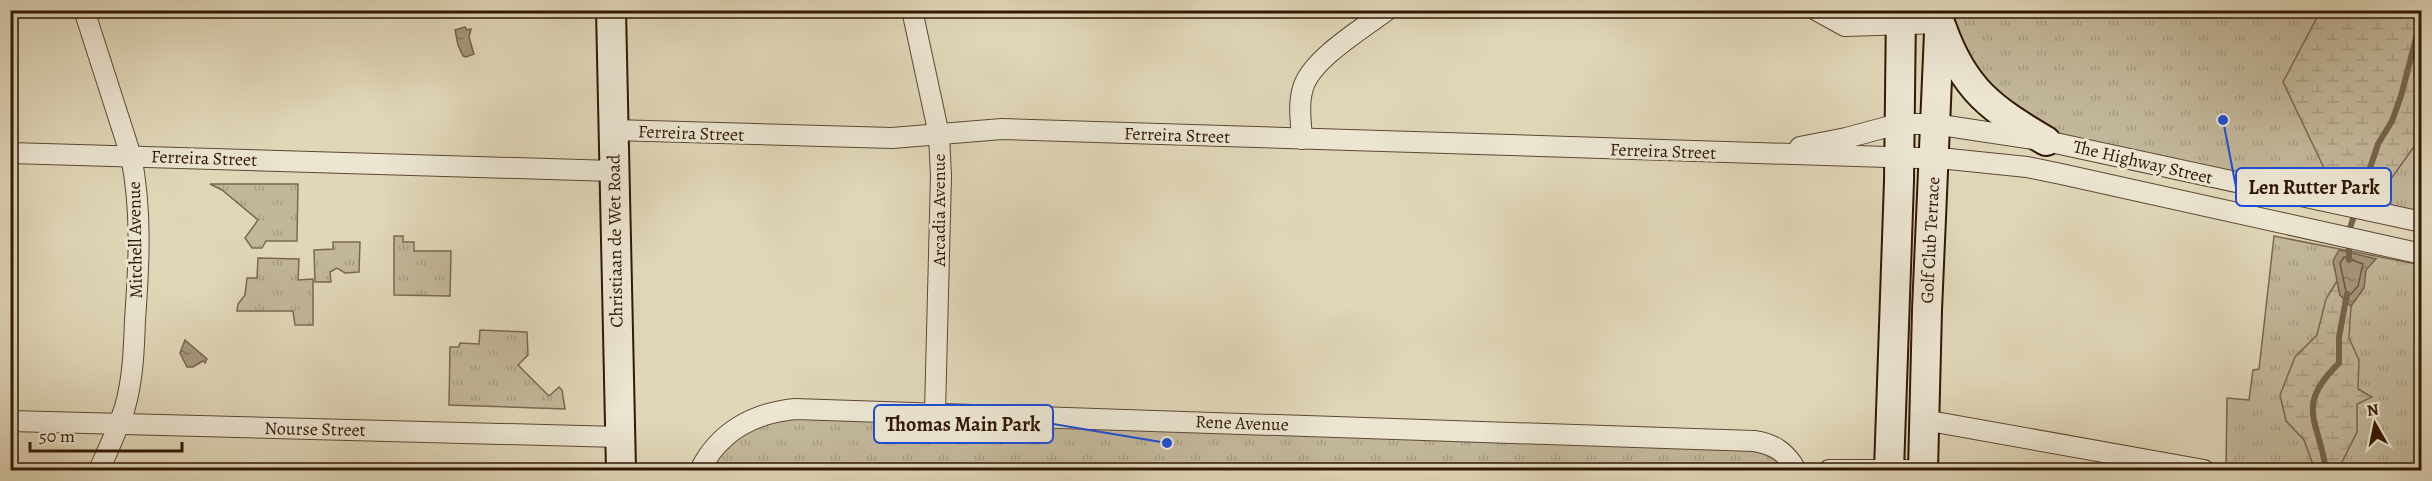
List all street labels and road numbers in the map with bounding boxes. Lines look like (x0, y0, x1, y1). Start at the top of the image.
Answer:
street label: Ferreira Street (638, 119, 745, 147)
street label: Ferreira Street (1124, 121, 1231, 149)
street label: The Highway Street (2071, 134, 2215, 190)
street label: Ferreira Street (1610, 137, 1717, 165)
street label: Ferreira Street (151, 144, 258, 172)
street label: Arcadia Avenue (927, 153, 951, 268)
street label: Christiaan de Wet Road (601, 154, 629, 328)
street label: Golf Club Terrace (1915, 176, 1945, 304)
street label: Mitchell Avenue (122, 181, 148, 299)
street label: Rene Avenue (1195, 409, 1289, 437)
street label: Nourse Street (264, 416, 366, 442)

